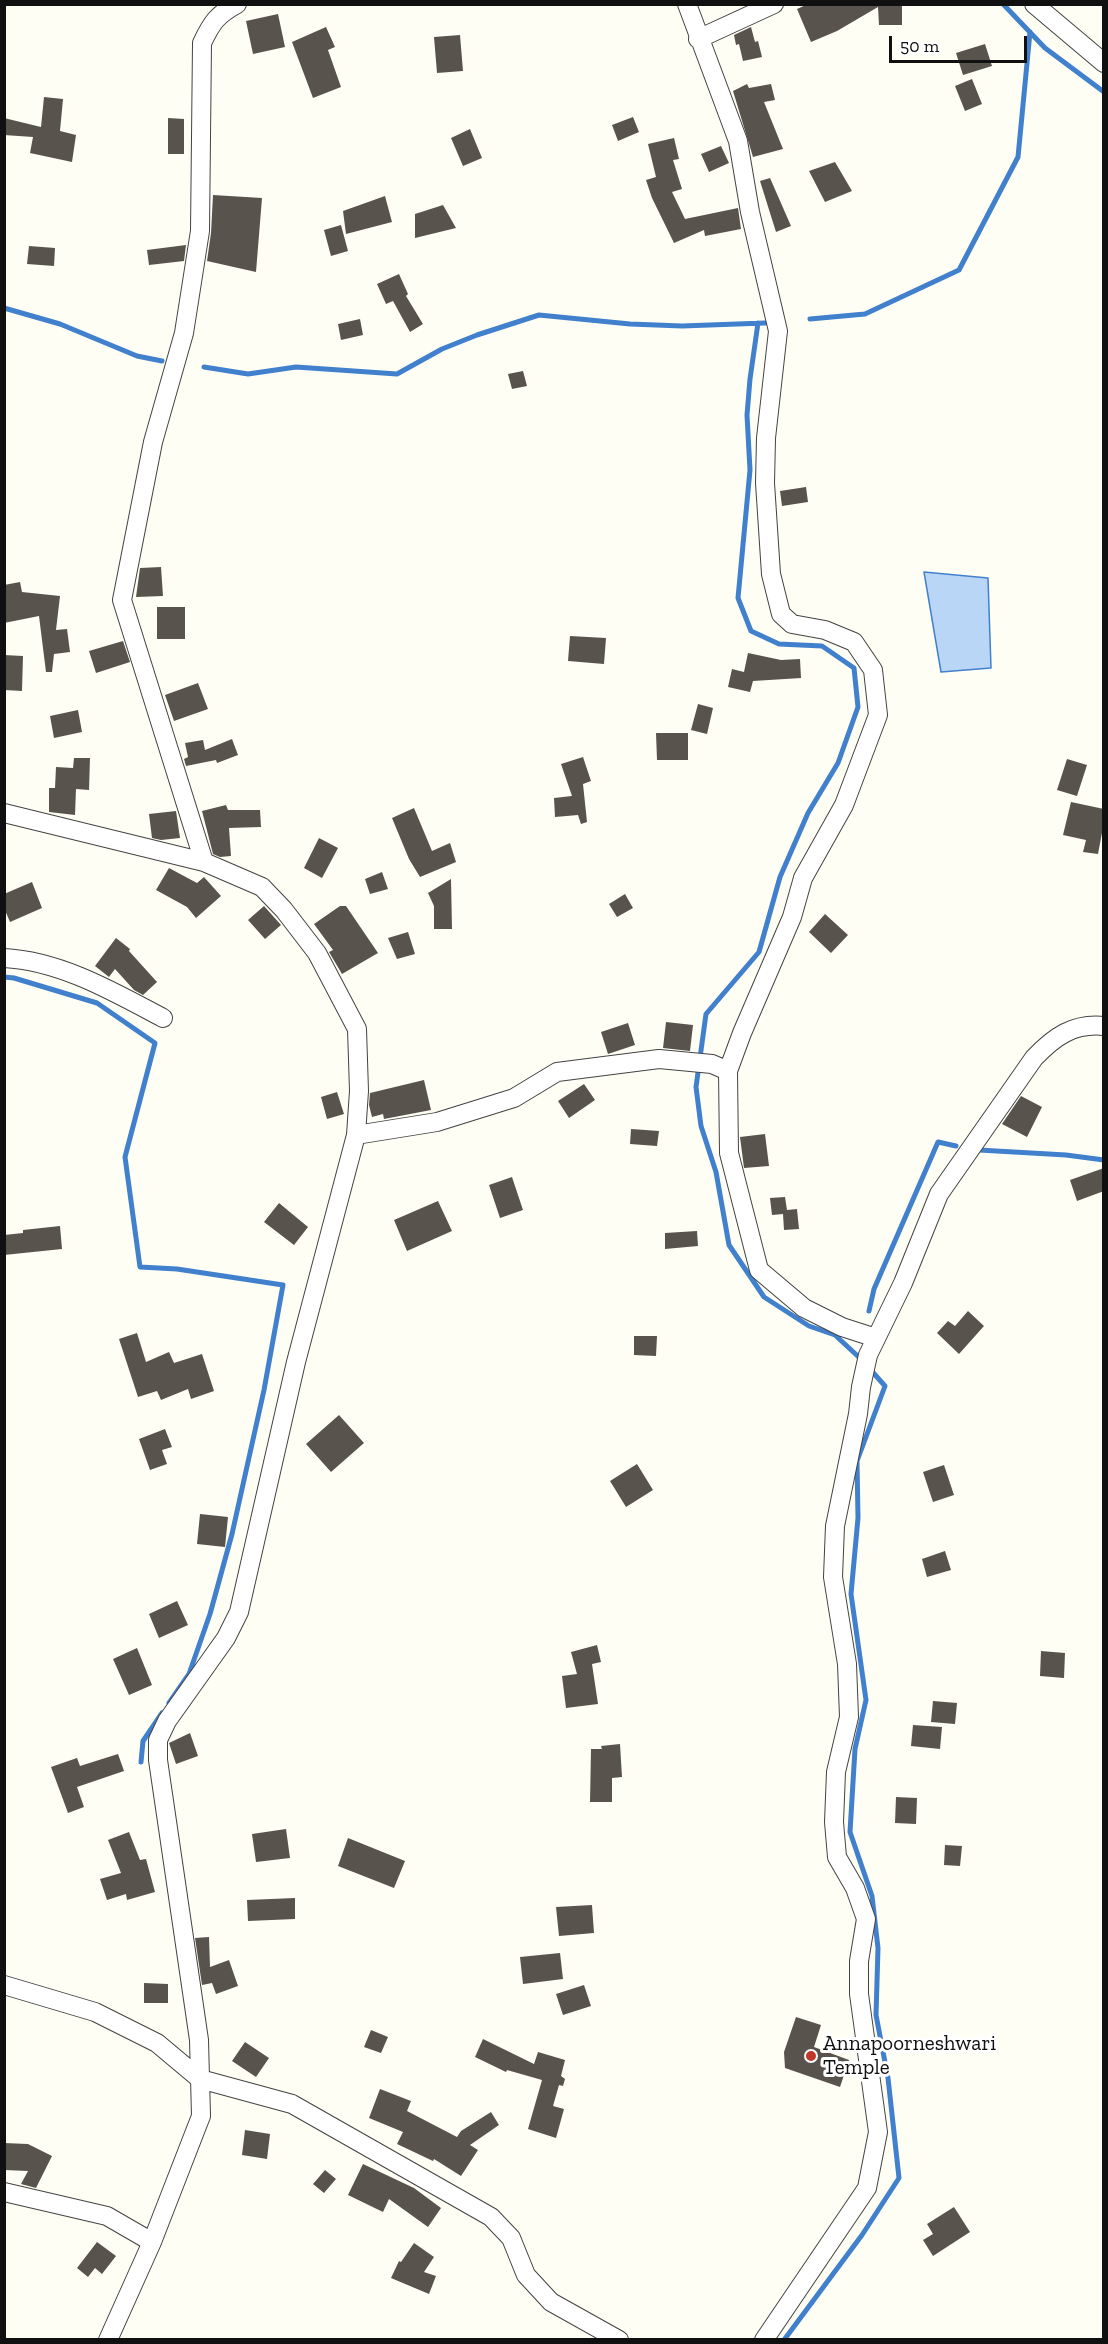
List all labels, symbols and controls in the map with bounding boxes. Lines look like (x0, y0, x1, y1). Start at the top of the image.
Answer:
scale bar (892, 24, 1030, 62)
text: 50 m (900, 35, 939, 57)
place label: Annapoorneshwari Temple (823, 2031, 996, 2081)
marker: Annapoorneshwari Temple (804, 2049, 818, 2063)

